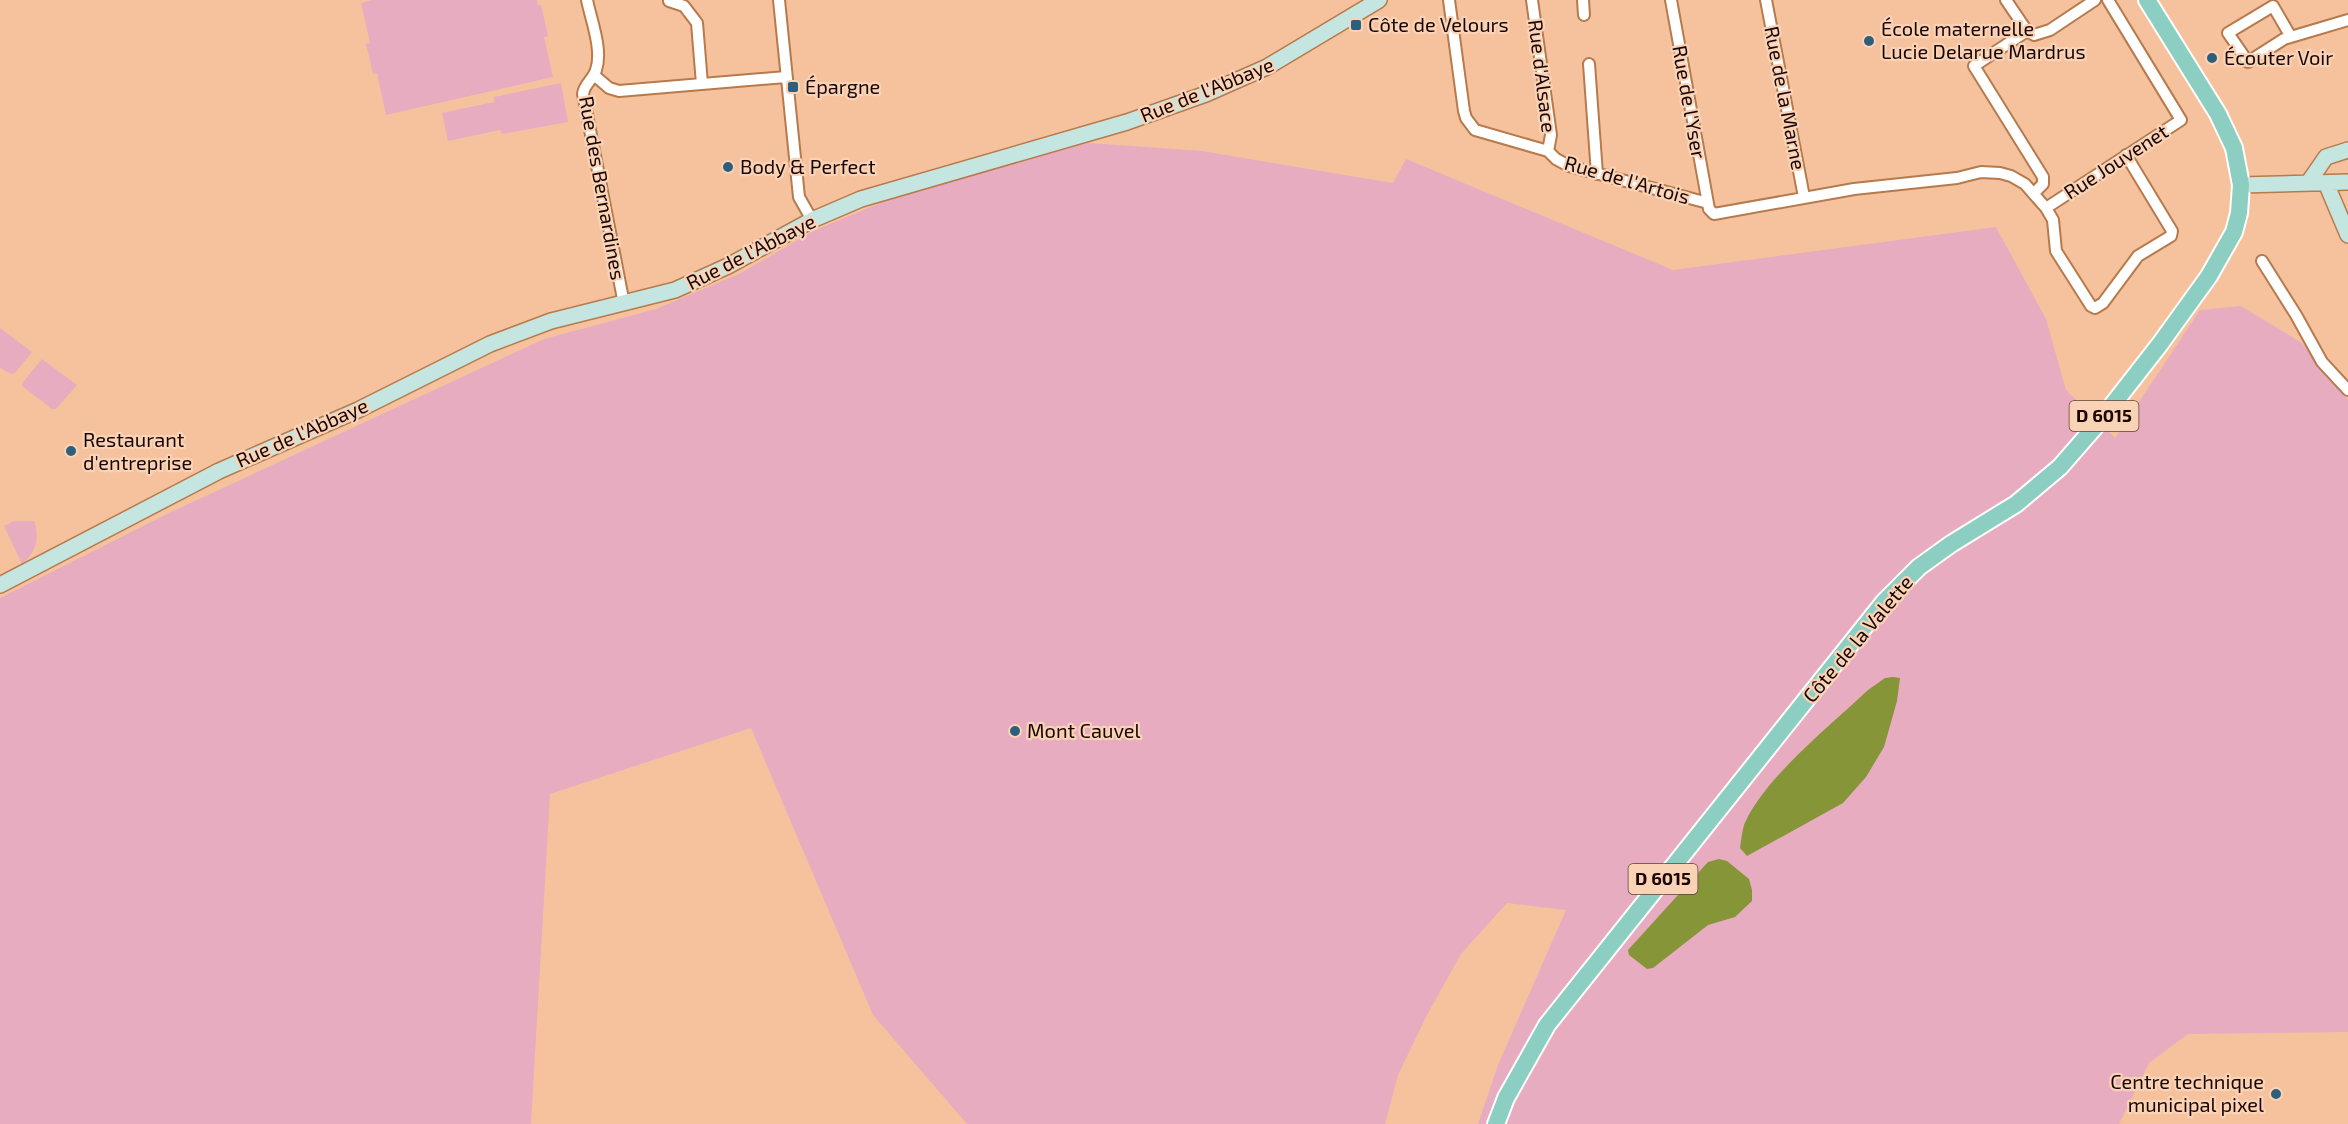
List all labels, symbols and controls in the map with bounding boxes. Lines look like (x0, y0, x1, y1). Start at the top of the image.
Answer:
place label: Côte de Velours (1368, 12, 1509, 36)
place label: École maternelle Lucie Delarue Mardrus (1881, 16, 2086, 63)
marker: Côte de Velours (1349, 18, 1363, 32)
street label: Rue d'Alsace (1524, 18, 1562, 134)
street label: Rue de la Marne (1760, 24, 1812, 172)
marker: École maternelle Lucie Delarue Mardrus (1862, 34, 1876, 48)
street label: Rue de l'Yser (1668, 43, 1712, 160)
place label: Écouter Voir (2224, 45, 2333, 69)
street label: Rue de l'Abbaye (1136, 51, 1277, 127)
marker: Écouter Voir (2205, 51, 2219, 65)
place label: Épargne (805, 74, 880, 98)
marker: Épargne (786, 80, 800, 94)
street label: Rue des Bernardines (575, 94, 631, 282)
street label: Rue Jouvenet (2059, 118, 2172, 204)
street label: Rue de l'Artois (1562, 150, 1693, 208)
place label: Body & Perfect (740, 154, 876, 178)
marker: Body & Perfect (721, 160, 735, 174)
street label: Rue de l'Abbaye (682, 208, 819, 294)
street label: Rue de l'Abbaye (232, 392, 371, 472)
road number: D 6015 (2070, 401, 2138, 431)
place label: Restaurant d'entreprise (83, 427, 192, 474)
marker: Restaurant d'entreprise (64, 444, 78, 458)
street label: Côte de la Valette (1797, 570, 1917, 707)
place label: Mont Cauvel (1027, 718, 1141, 742)
marker: Mont Cauvel (1008, 724, 1022, 738)
road number: D 6015 (1628, 864, 1698, 894)
place label: Centre technique municipal pixel (2110, 1069, 2264, 1116)
marker: Centre technique municipal pixel (2269, 1087, 2283, 1101)

